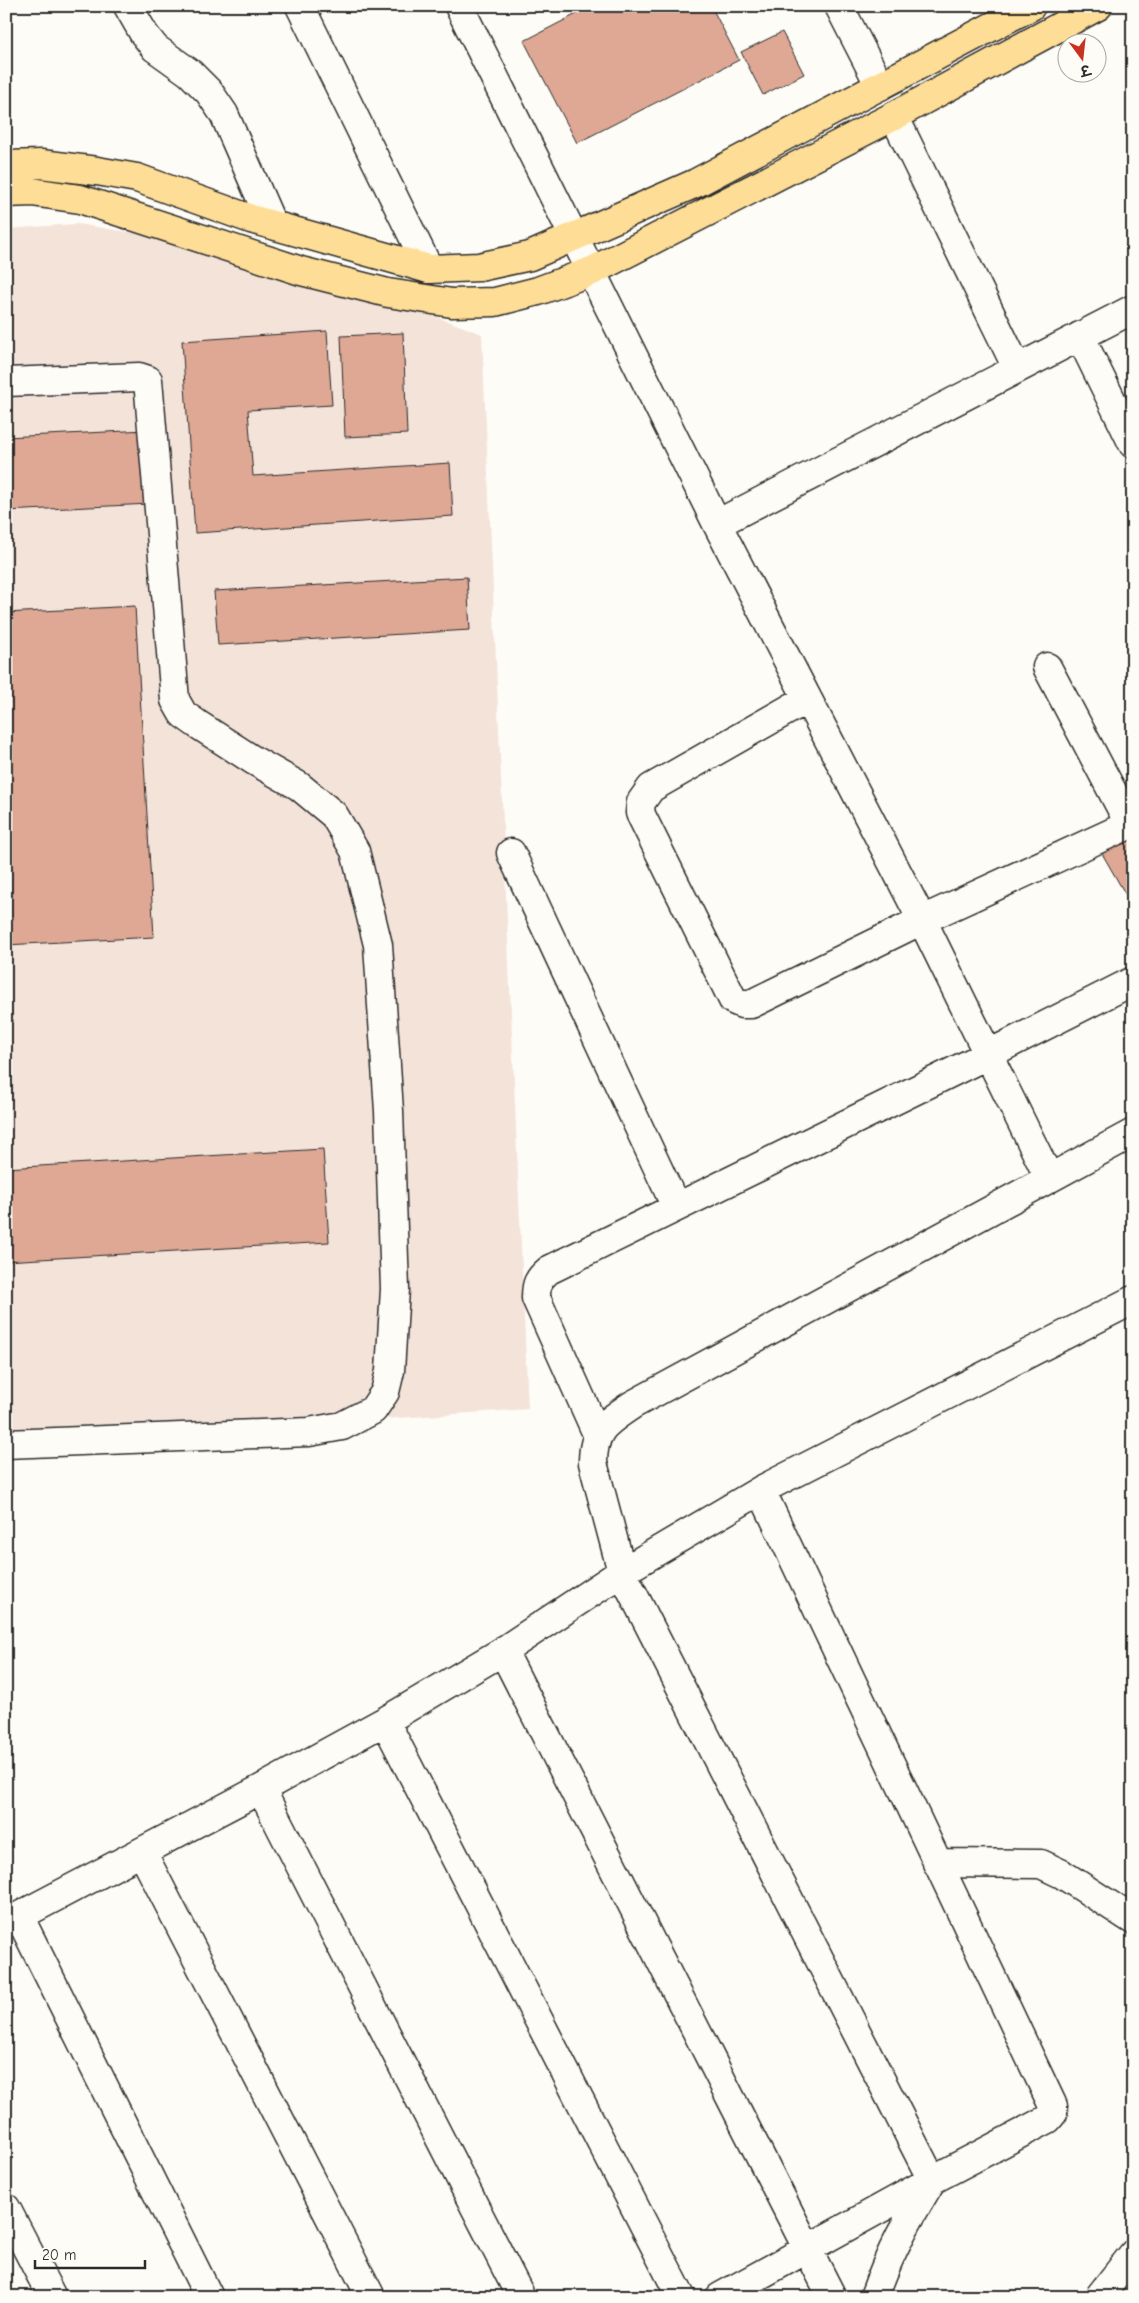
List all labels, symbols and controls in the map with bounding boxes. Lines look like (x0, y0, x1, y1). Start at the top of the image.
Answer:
north arrow (1056, 32, 1106, 82)
text: उ (1077, 60, 1094, 80)
scale bar (35, 2238, 145, 2270)
text: 20 m (42, 2246, 76, 2264)

